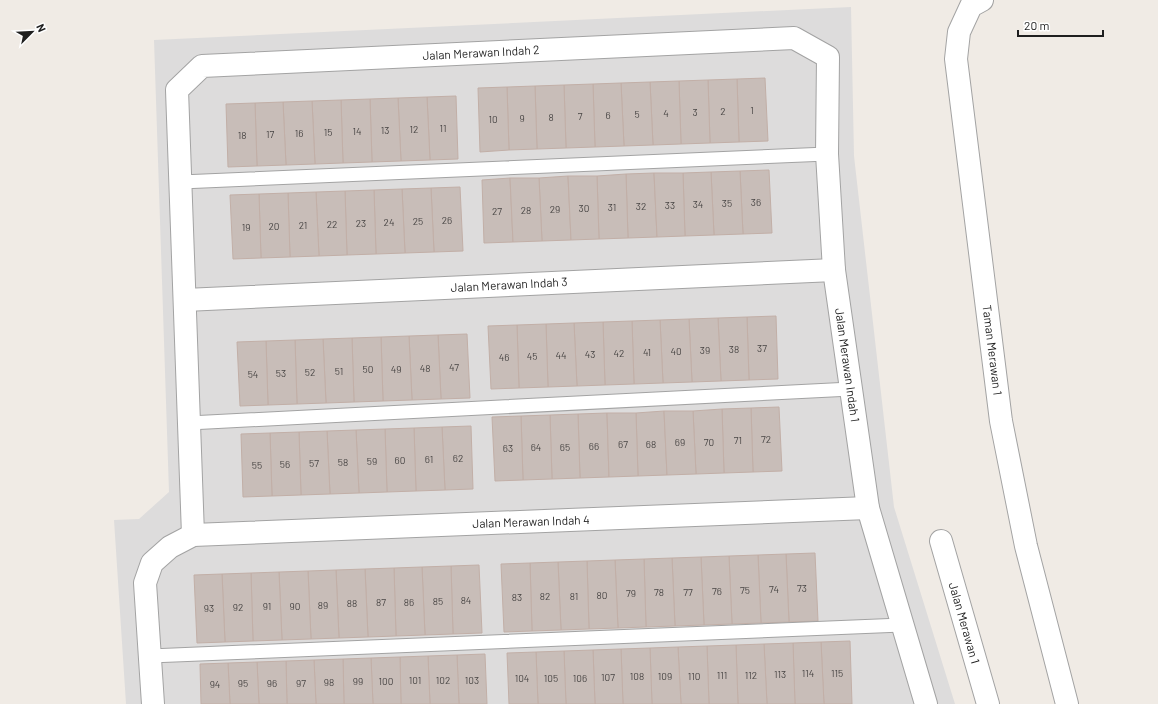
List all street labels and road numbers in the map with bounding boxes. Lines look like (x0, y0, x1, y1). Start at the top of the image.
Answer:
street label: Jalan Merawan Indah 2 (422, 42, 540, 62)
street label: Jalan Merawan Indah 3 (450, 274, 568, 294)
street label: Taman Merawan 1 (981, 304, 1005, 396)
street label: Jalan Merawan Indah 1 (833, 307, 863, 423)
street label: Jalan Merawan Indah 4 (472, 512, 590, 530)
street label: Jalan Merawan 1 (947, 580, 983, 665)

